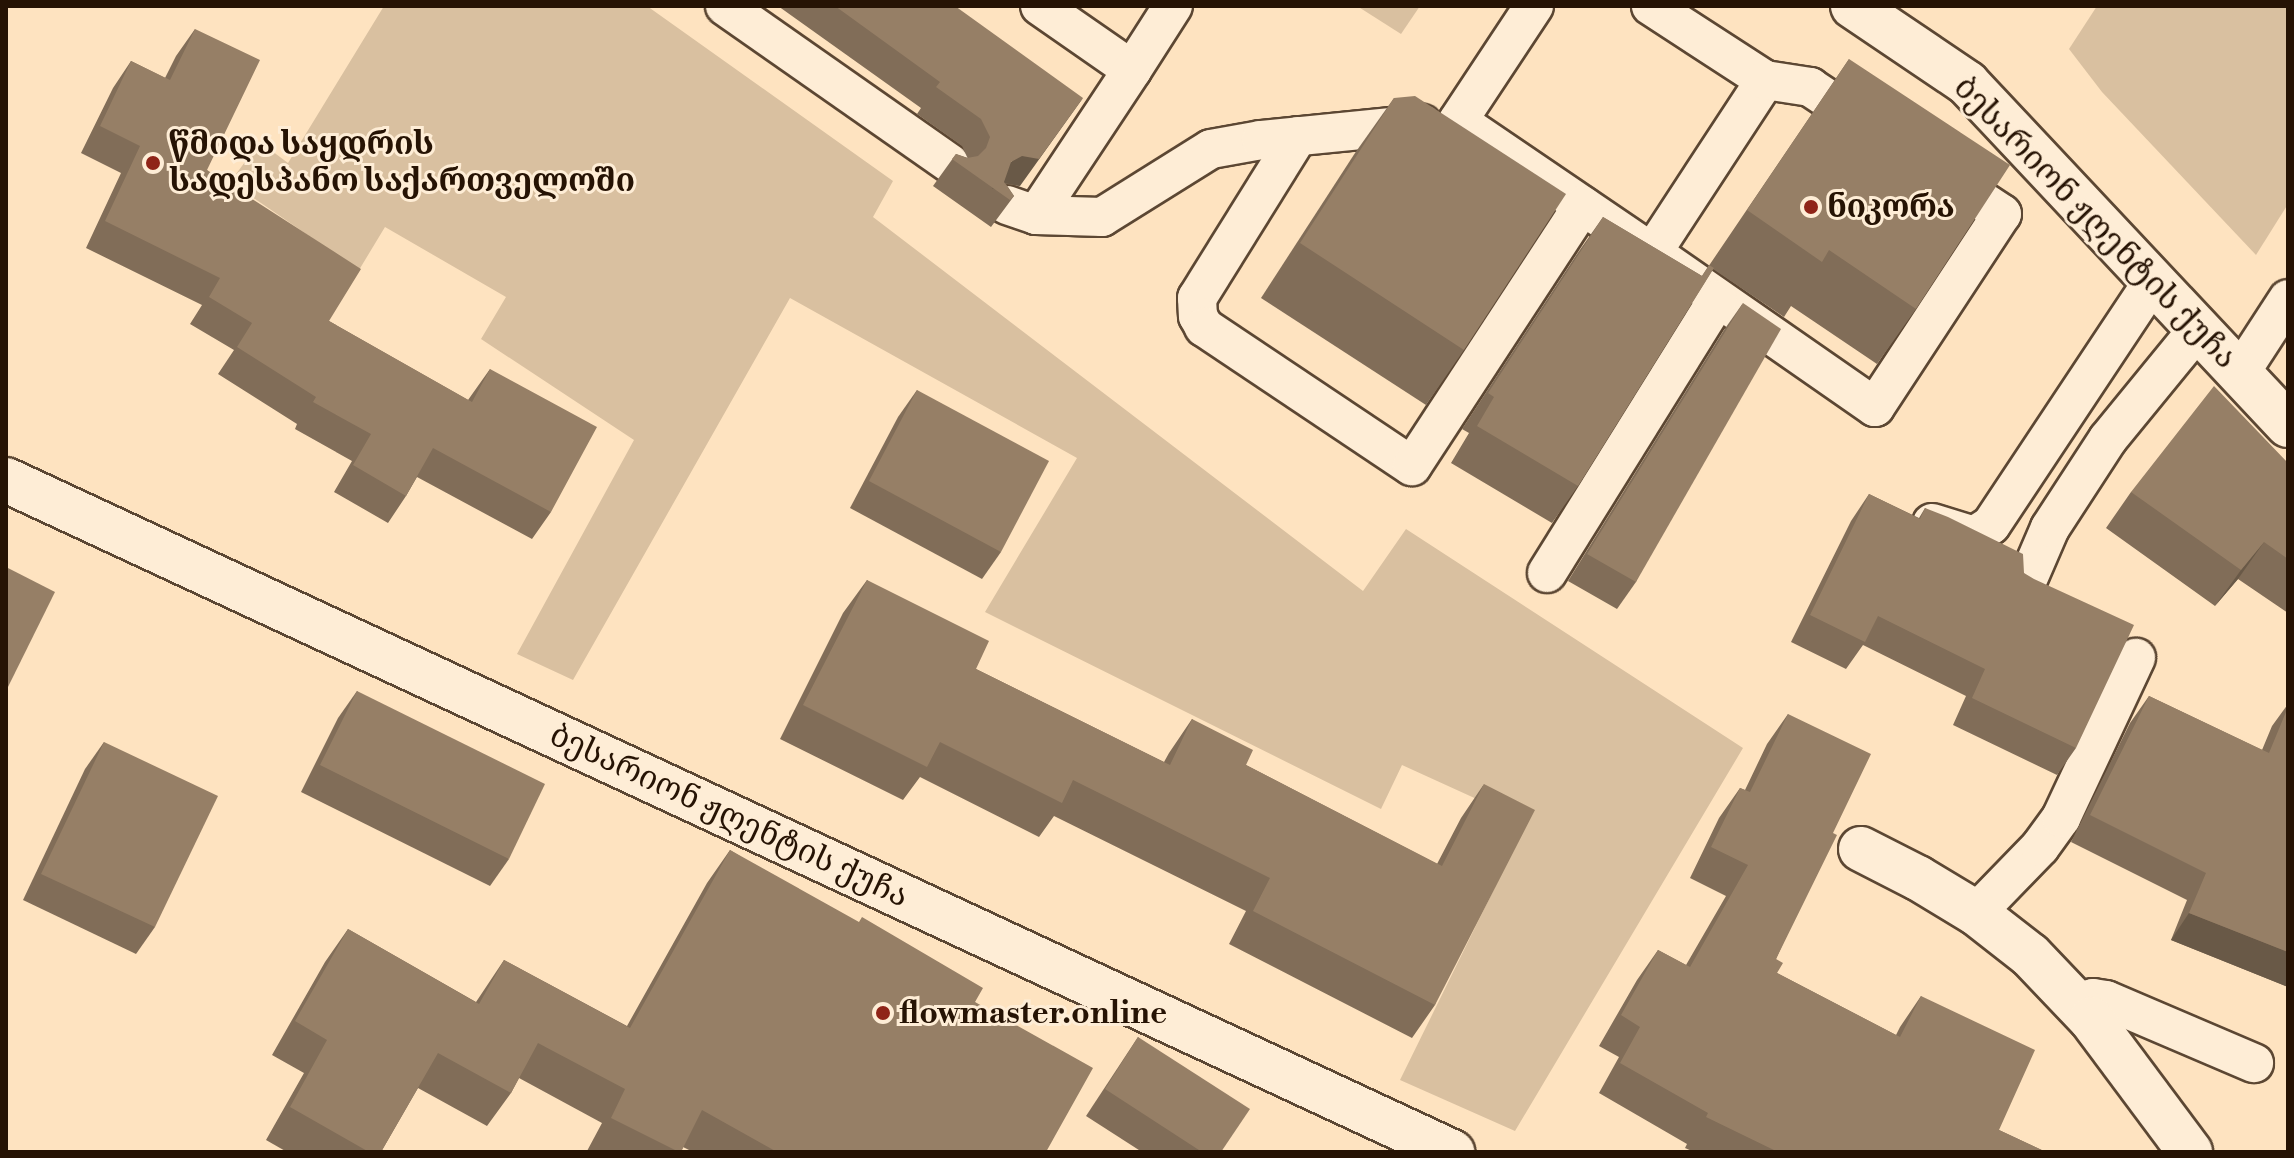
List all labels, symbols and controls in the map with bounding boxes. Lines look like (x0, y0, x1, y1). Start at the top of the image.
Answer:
street label: ბესარიონ ჟღენტის ქუჩა (1945, 69, 2245, 377)
place label: წმიდა საყდრის სადესპანო საქართველოში (169, 126, 635, 201)
marker: წმიდა საყდრის სადესპანო საქართველოში (144, 154, 162, 172)
place label: ნიკორა (1827, 188, 1955, 226)
marker: ნიკორა (1802, 198, 1820, 216)
street label: ბესარიონ ჟღენტის ქუჩა (544, 716, 914, 916)
place label: flowmaster.online (899, 994, 1167, 1032)
marker: flowmaster.online (874, 1004, 892, 1022)

